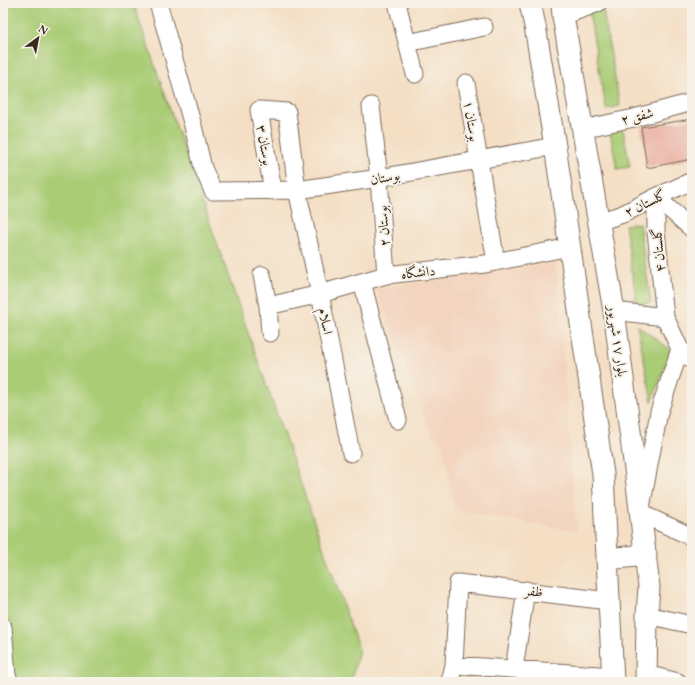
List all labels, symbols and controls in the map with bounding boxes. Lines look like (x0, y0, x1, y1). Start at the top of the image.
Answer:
north arrow (18, 18, 58, 58)
text: N (36, 21, 51, 38)
street label: بوستان ۱ (460, 99, 484, 143)
street label: شفق ۲ (619, 103, 655, 129)
street label: بوستان ۳ (253, 123, 277, 167)
street label: بوستان (369, 165, 402, 188)
street label: گلستان ۲ (621, 185, 669, 221)
street label: بوستان ۲ (373, 205, 393, 247)
street label: گلستان ۴ (647, 227, 669, 273)
street label: دانشگاه (400, 261, 436, 283)
street label: بلوار ١٧ شهریور (603, 302, 632, 378)
street label: اسلام (311, 306, 337, 337)
street label: ظفر (522, 581, 544, 601)

